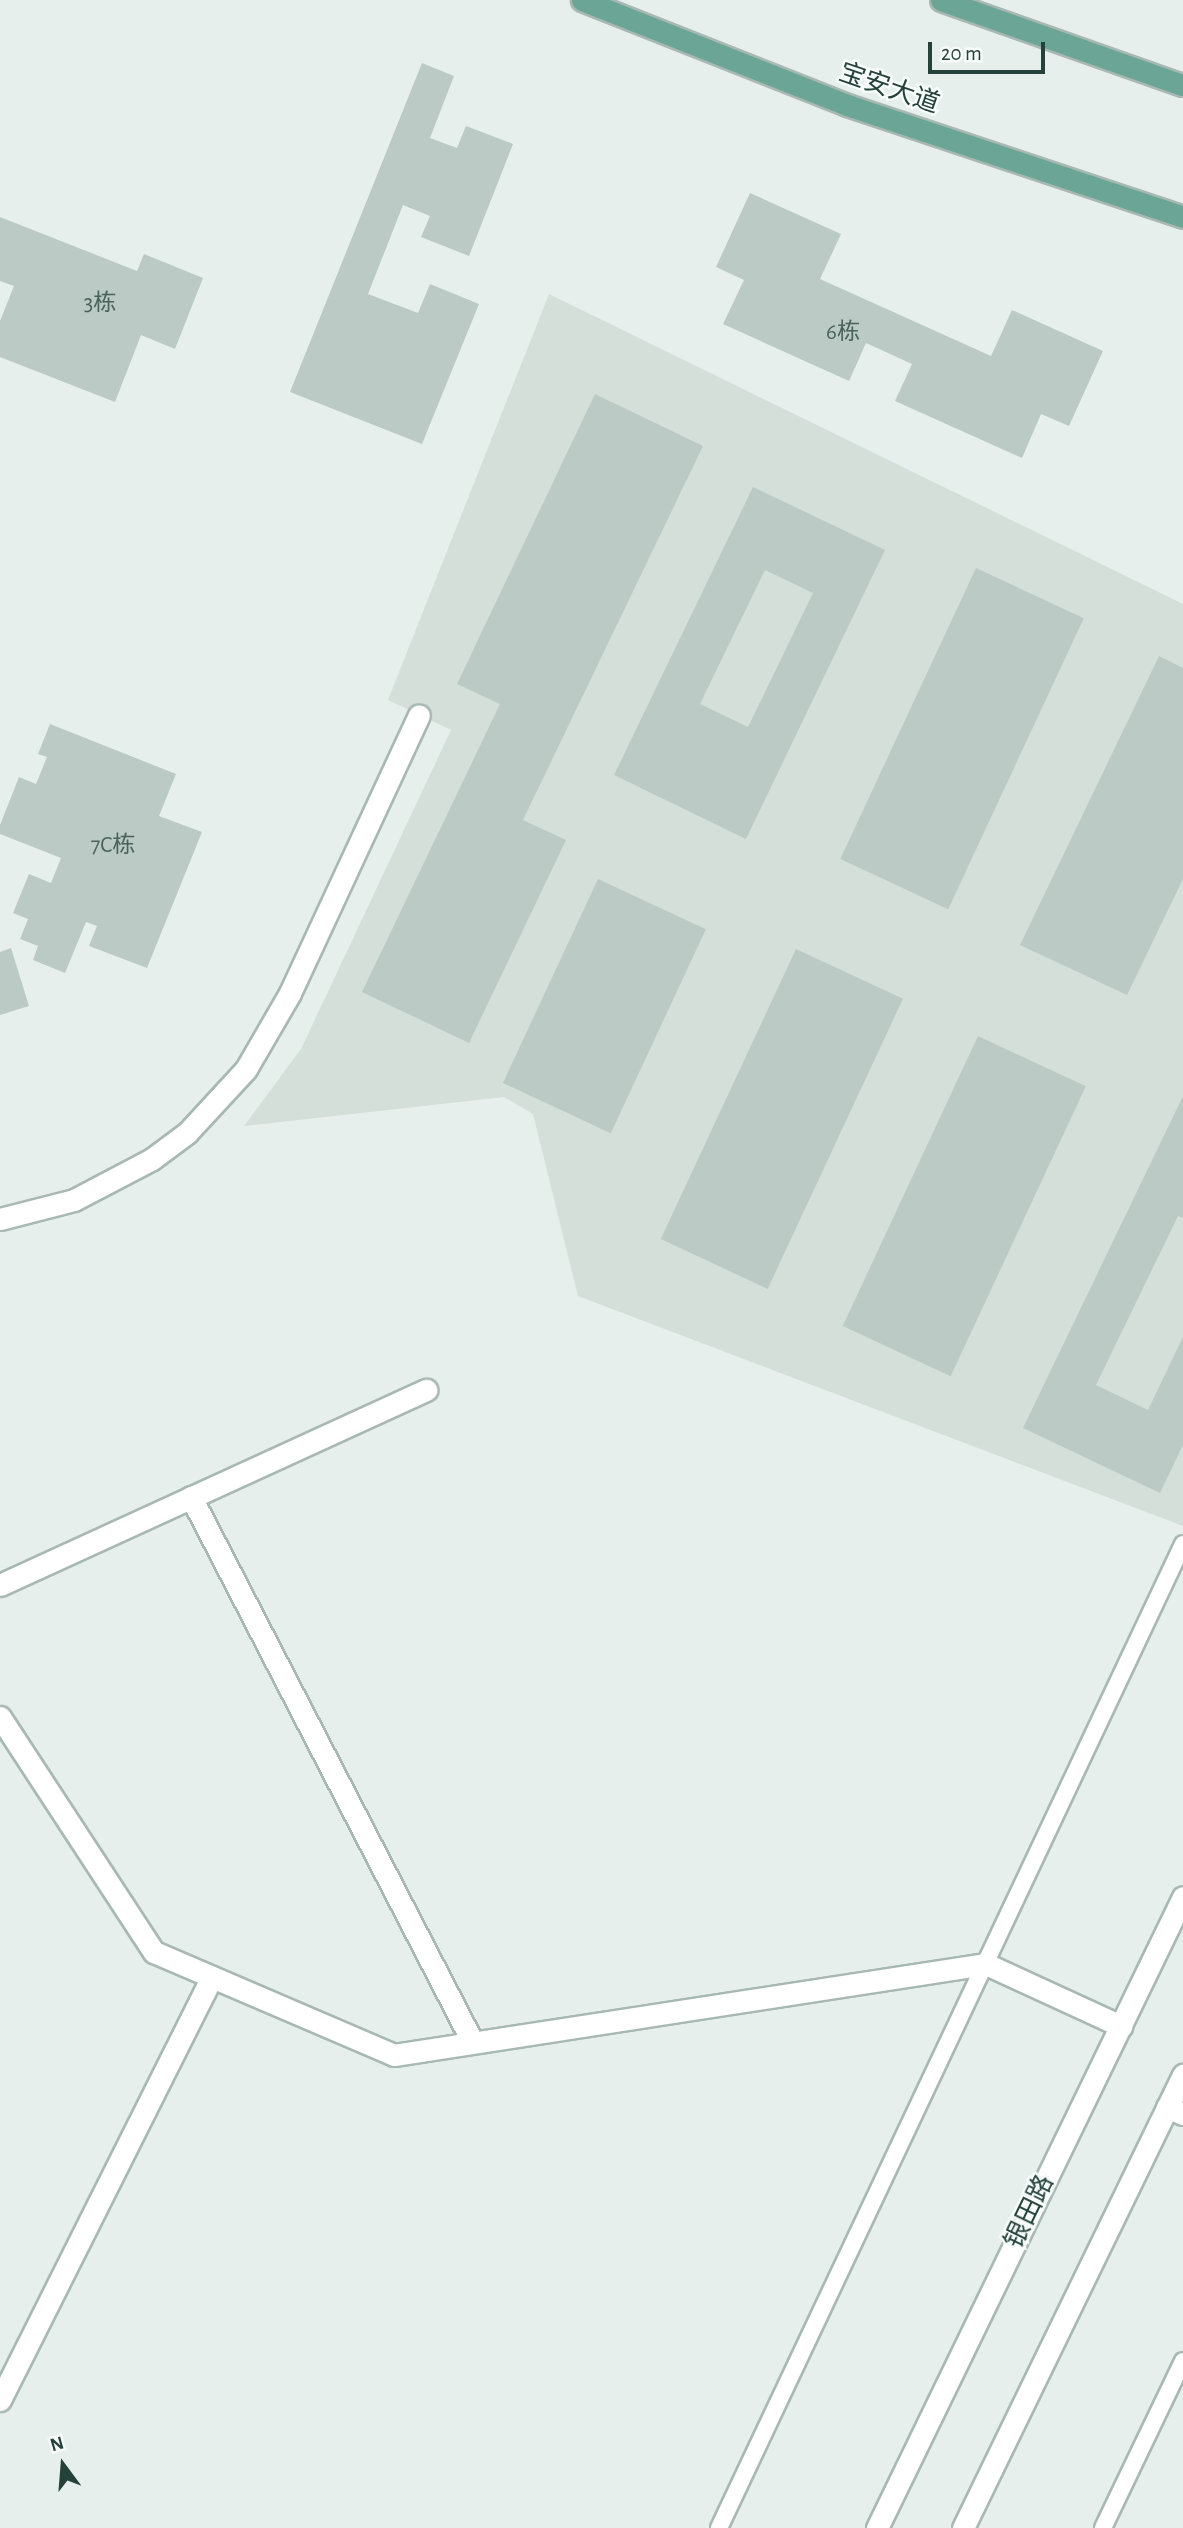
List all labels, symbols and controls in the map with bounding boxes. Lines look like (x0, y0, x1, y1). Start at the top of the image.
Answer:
scale bar (931, 28, 1048, 72)
text: 20 m (941, 43, 982, 64)
street label: 宝安大道 (835, 57, 943, 121)
house number: 3栋 (84, 290, 116, 318)
house number: 6栋 (826, 319, 860, 347)
house number: 7C栋 (91, 832, 135, 860)
street label: 银田路 (999, 2170, 1061, 2254)
north arrow (28, 2430, 98, 2500)
text: N (48, 2433, 66, 2455)

